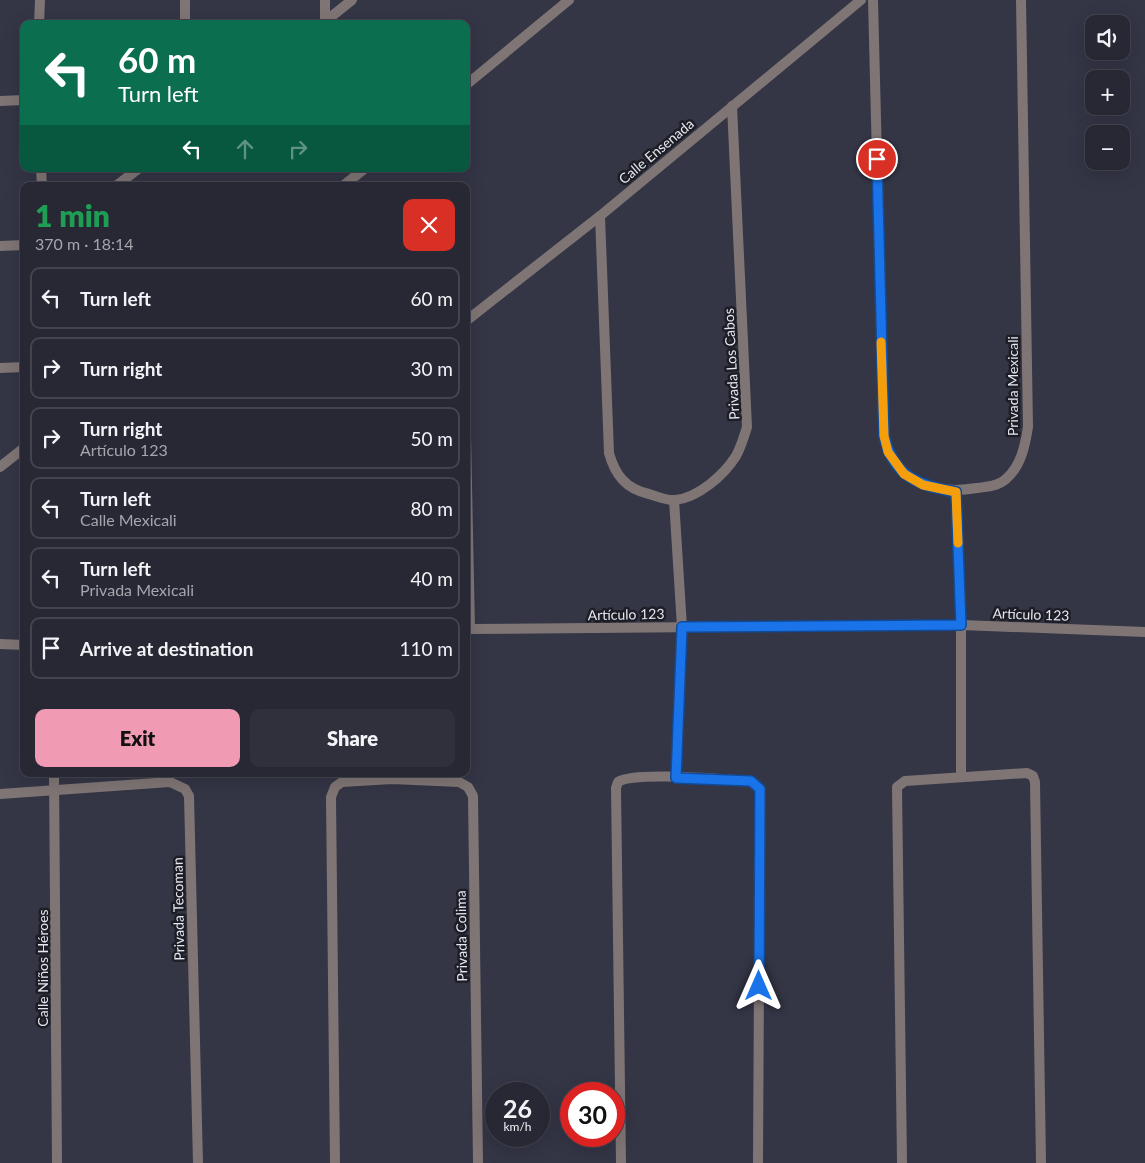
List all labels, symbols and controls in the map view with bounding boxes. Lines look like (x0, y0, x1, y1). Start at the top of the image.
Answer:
map controls (1085, 15, 1130, 170)
button: sound (1085, 15, 1130, 60)
text: 60 m (118, 38, 196, 80)
icon: left (35, 40, 100, 105)
button: + (1085, 70, 1130, 115)
text: Turn left (118, 80, 199, 107)
street label: Calle Ensenada (615, 115, 697, 187)
button: − (1085, 125, 1130, 170)
icon: left (178, 135, 206, 163)
icon: ahead (231, 135, 259, 163)
icon: right (284, 135, 312, 163)
pin (856, 138, 898, 180)
icon: arrive (863, 145, 891, 173)
text: 1 min (35, 197, 110, 233)
button: close (403, 199, 455, 251)
text: 370 m · 18:14 (35, 234, 134, 253)
icon: left (37, 284, 65, 312)
text: Turn left (80, 287, 151, 310)
text: 60 m (410, 287, 453, 310)
street label: Privada Los Cabos (720, 308, 742, 420)
street label: Privada Mexicali (1004, 336, 1021, 436)
icon: right (37, 354, 65, 382)
text: Turn right (80, 357, 162, 380)
text: 30 m (410, 357, 453, 380)
text: Turn right (80, 417, 162, 440)
icon: right (37, 424, 65, 452)
text: 50 m (410, 427, 453, 450)
text: Artículo 123 (80, 440, 168, 459)
text: Turn left (80, 487, 151, 510)
icon: left (37, 494, 65, 522)
text: 80 m (410, 497, 453, 520)
text: Calle Mexicali (80, 510, 177, 529)
text: Turn left (80, 557, 151, 580)
icon: left (37, 564, 65, 592)
text: 40 m (410, 567, 453, 590)
text: Privada Mexicali (80, 580, 194, 599)
street label: Artículo 123 (992, 604, 1070, 624)
street label: Artículo 123 (587, 605, 665, 623)
icon: arrive (37, 634, 65, 662)
text: Arrive at destination (80, 637, 253, 660)
text: 110 m (399, 637, 453, 660)
button: Exit (35, 709, 240, 767)
button: Share (250, 709, 455, 767)
street label: Privada Tecoman (169, 857, 187, 961)
street label: Privada Colima (452, 890, 470, 982)
street label: Calle Niños Héroes (34, 909, 51, 1027)
position arrow (732, 959, 784, 1011)
speed limit sign: 30 (560, 1082, 625, 1147)
text: 26 (503, 1093, 532, 1123)
text: km/h (503, 1119, 532, 1134)

